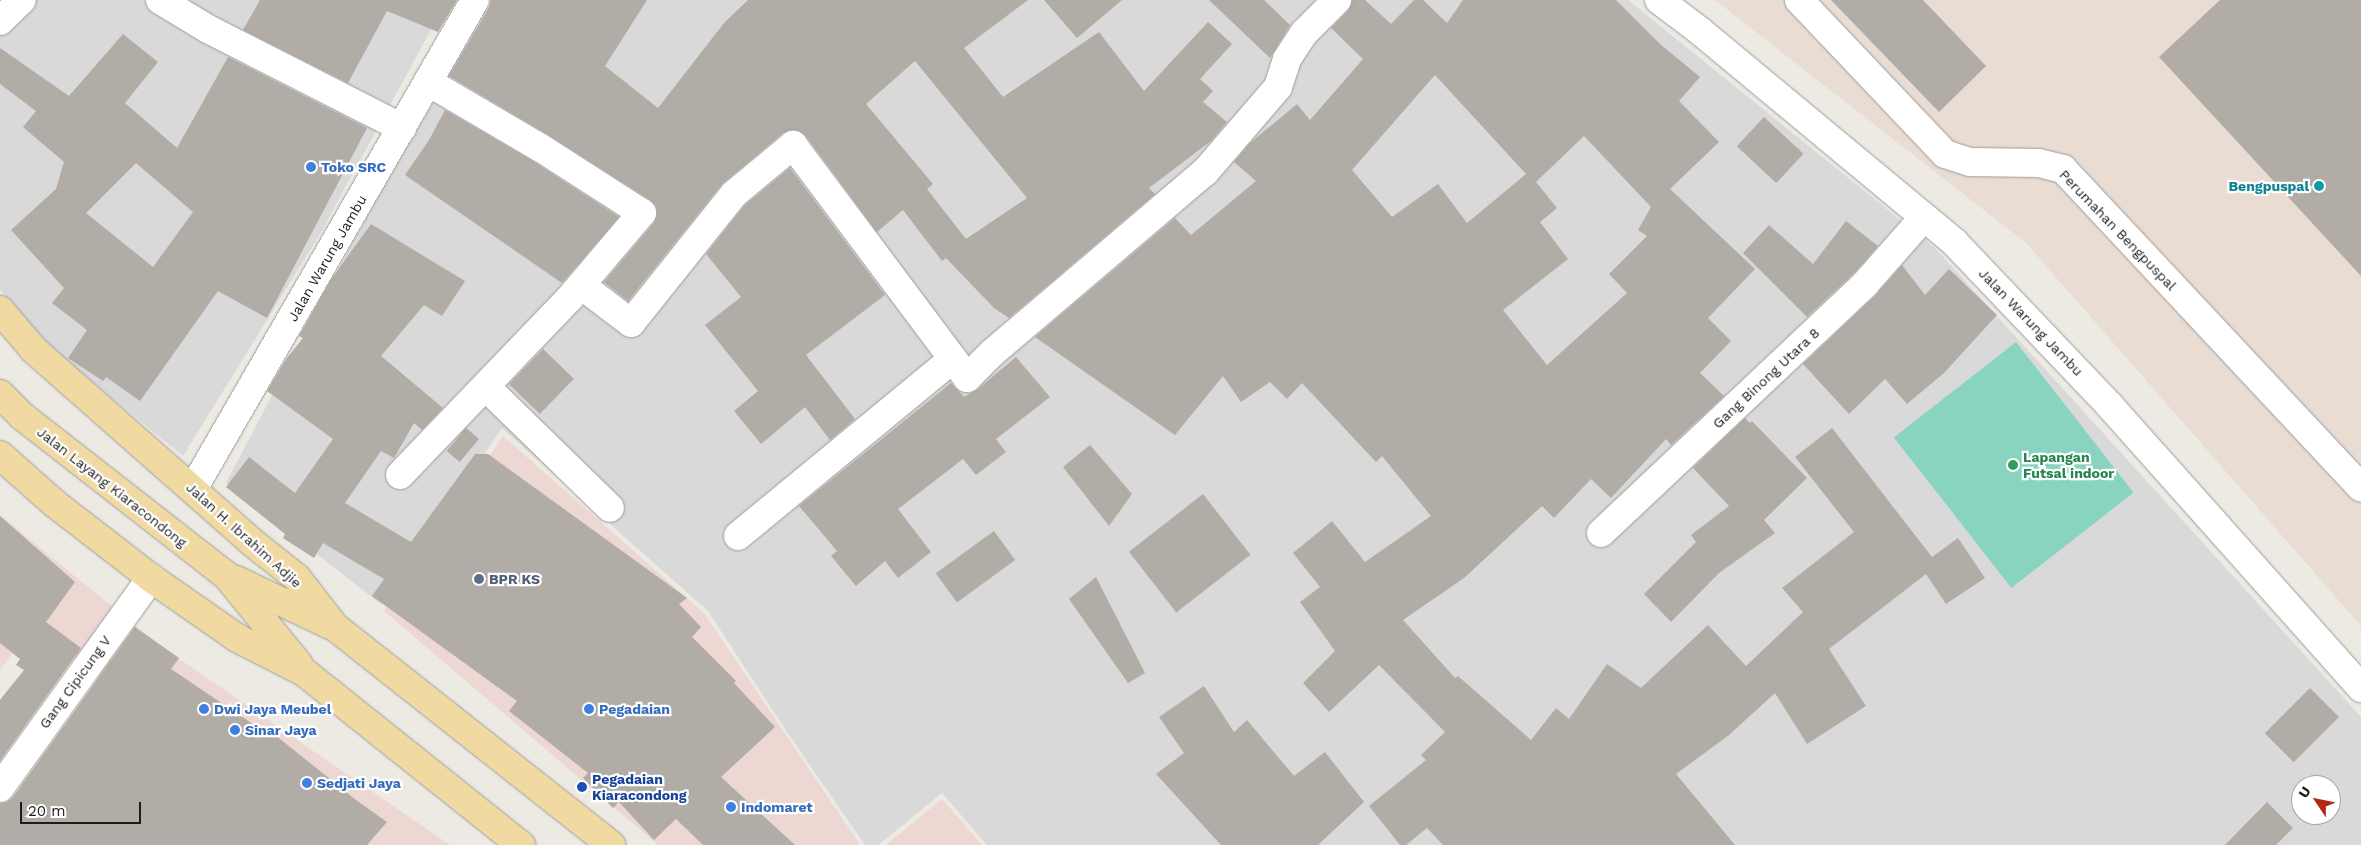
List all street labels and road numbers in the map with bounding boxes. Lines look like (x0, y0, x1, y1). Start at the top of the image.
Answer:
street label: Perumahan Bengpuspal (2056, 166, 2180, 294)
street label: Jalan Warung Jambu (284, 192, 370, 324)
street label: Jalan Warung Jambu (1975, 264, 2087, 380)
street label: Gang Binong Utara 8 (1709, 324, 1823, 432)
street label: Jalan Layang Kiaracondong (34, 423, 190, 551)
street label: Jalan H. Ibrahim Adjie (183, 478, 305, 592)
street label: Gang Cipicung V (36, 632, 114, 732)

